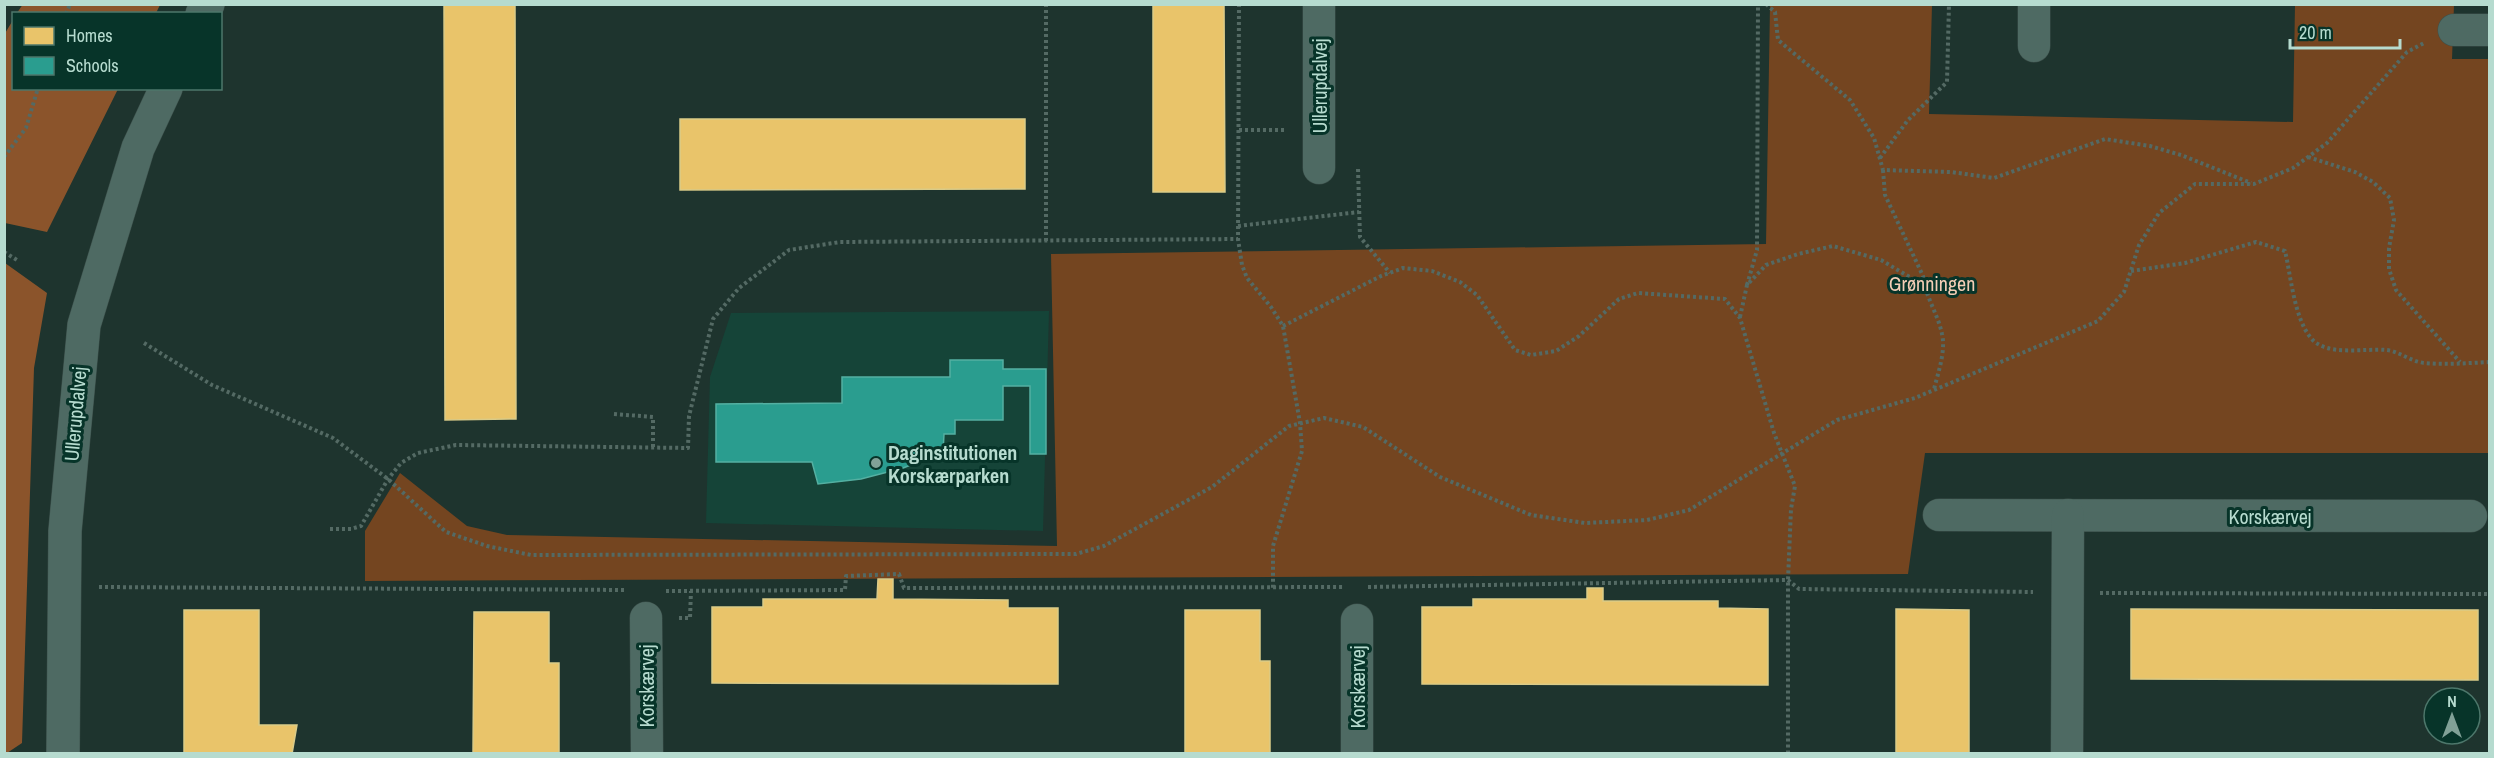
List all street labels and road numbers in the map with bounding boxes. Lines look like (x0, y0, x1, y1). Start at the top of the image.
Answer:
street label: Ullerupdalvej (1306, 39, 1333, 133)
street label: Ullerupdalvej (57, 366, 93, 462)
street label: Korskærvej (2229, 503, 2311, 530)
street label: Korskærvej (633, 645, 660, 727)
street label: Korskærvej (1344, 646, 1371, 728)

